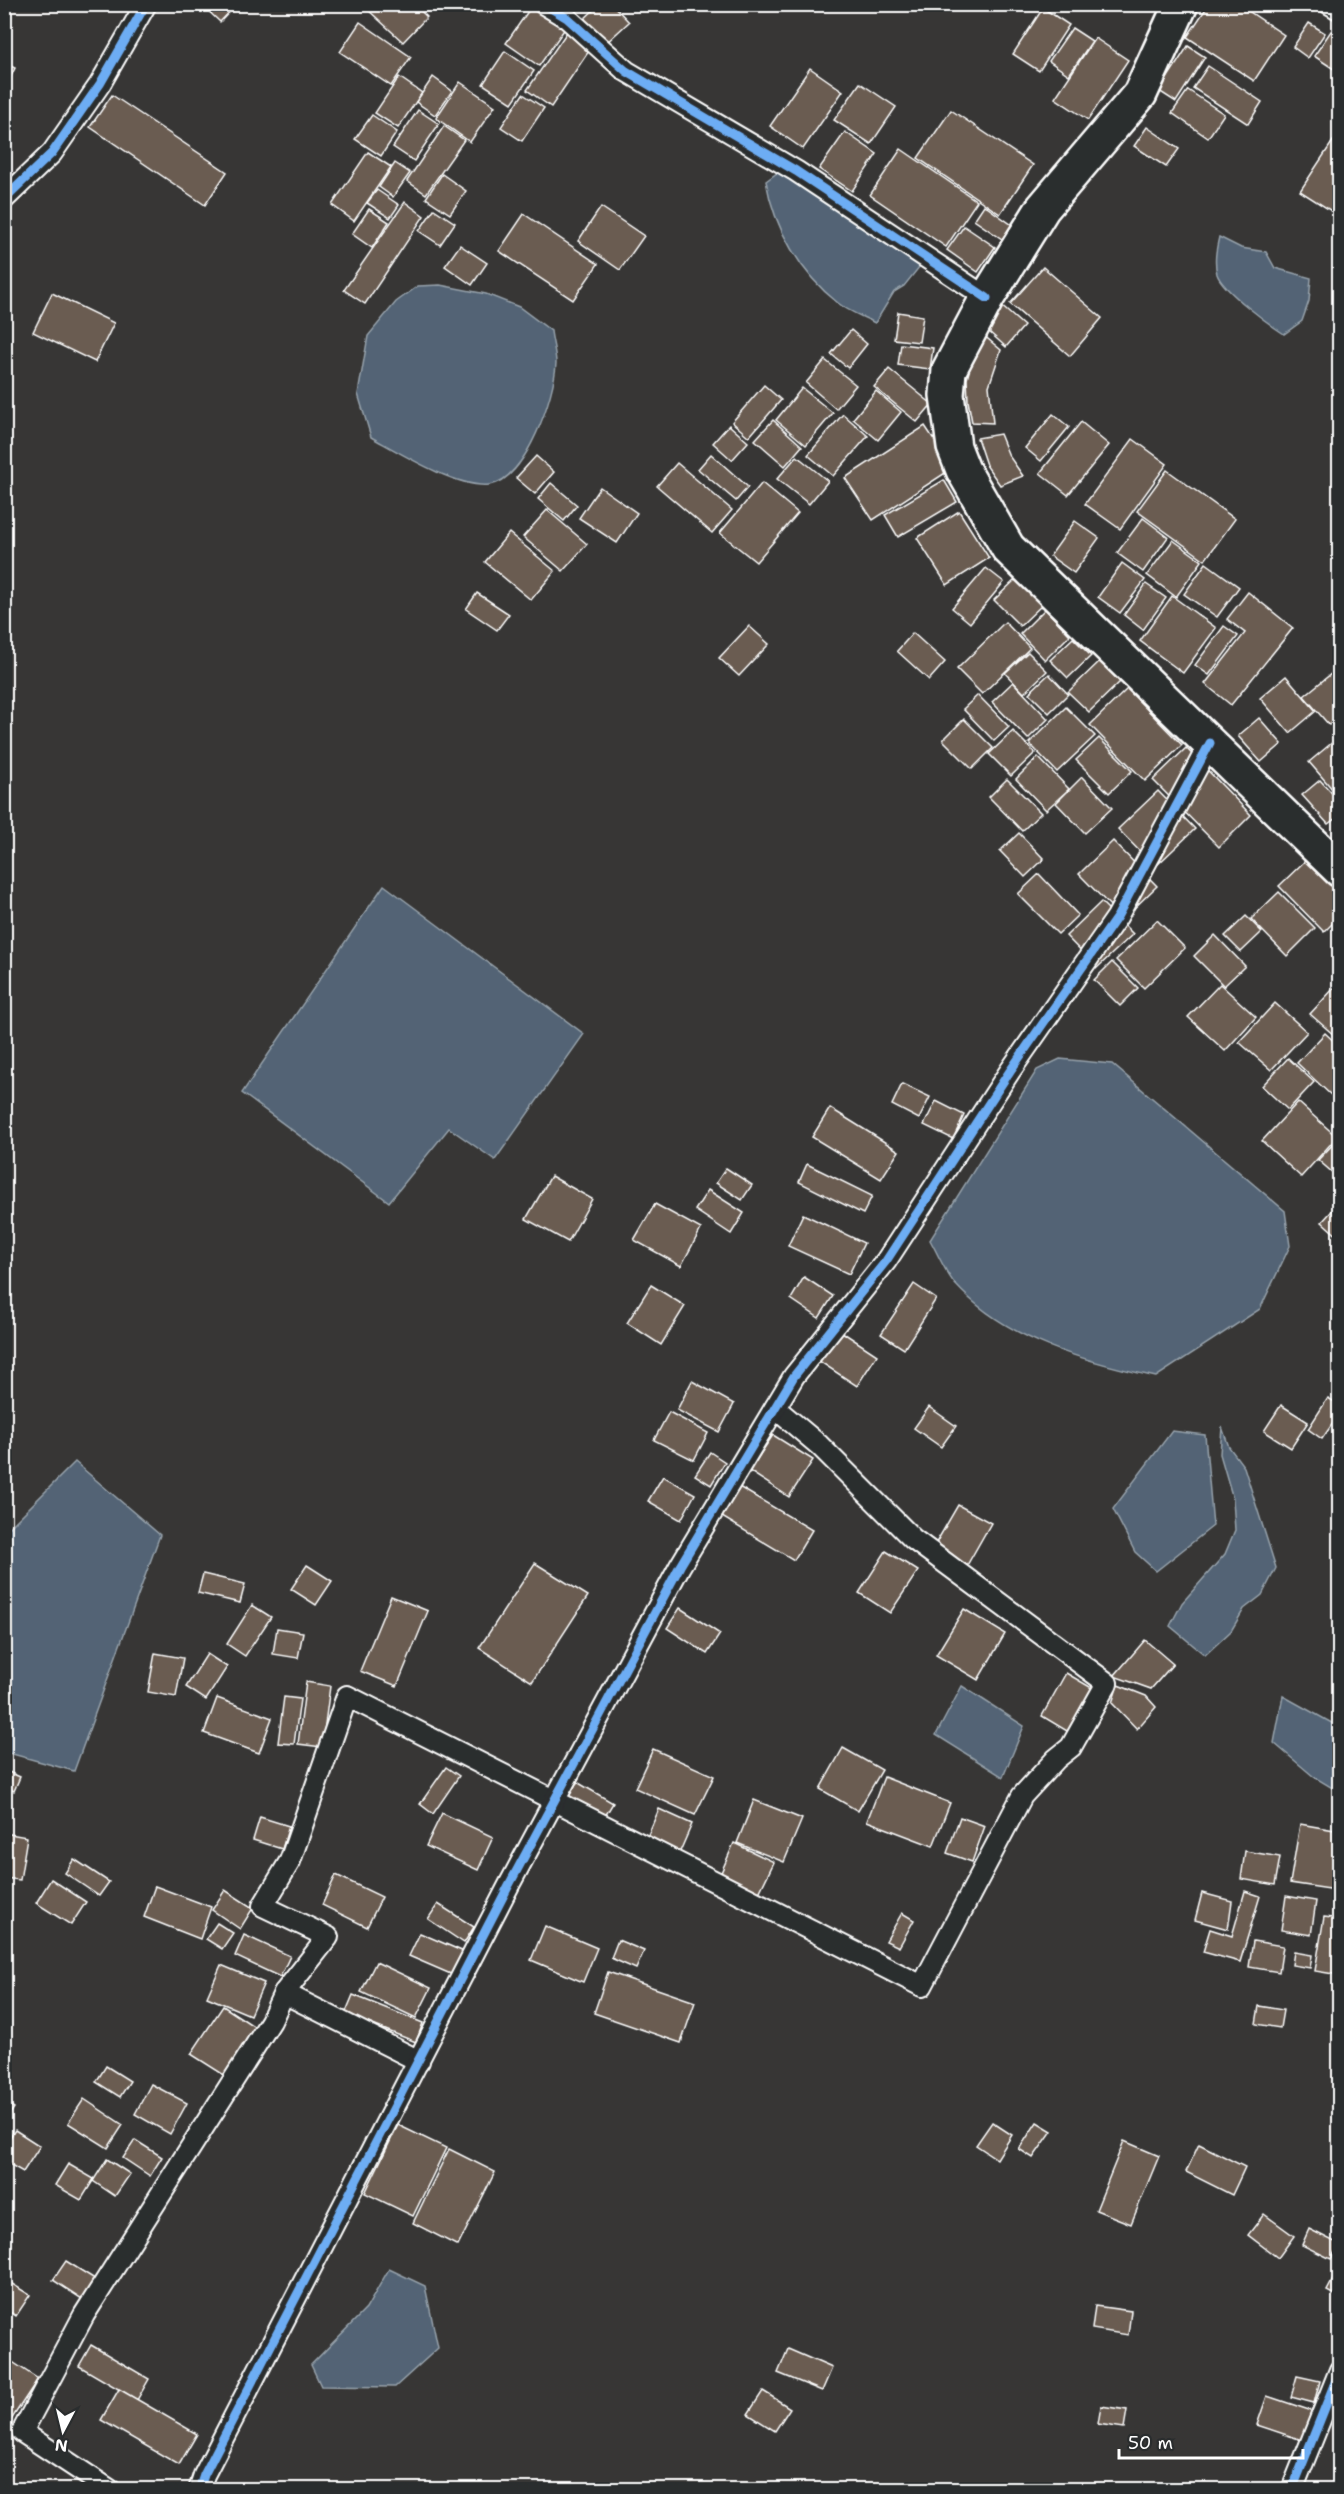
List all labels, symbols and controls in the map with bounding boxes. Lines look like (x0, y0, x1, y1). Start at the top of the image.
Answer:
north arrow (33, 2401, 93, 2461)
scale bar (1119, 2422, 1304, 2460)
text: 50 m (1128, 2431, 1173, 2455)
text: N (54, 2434, 69, 2457)

